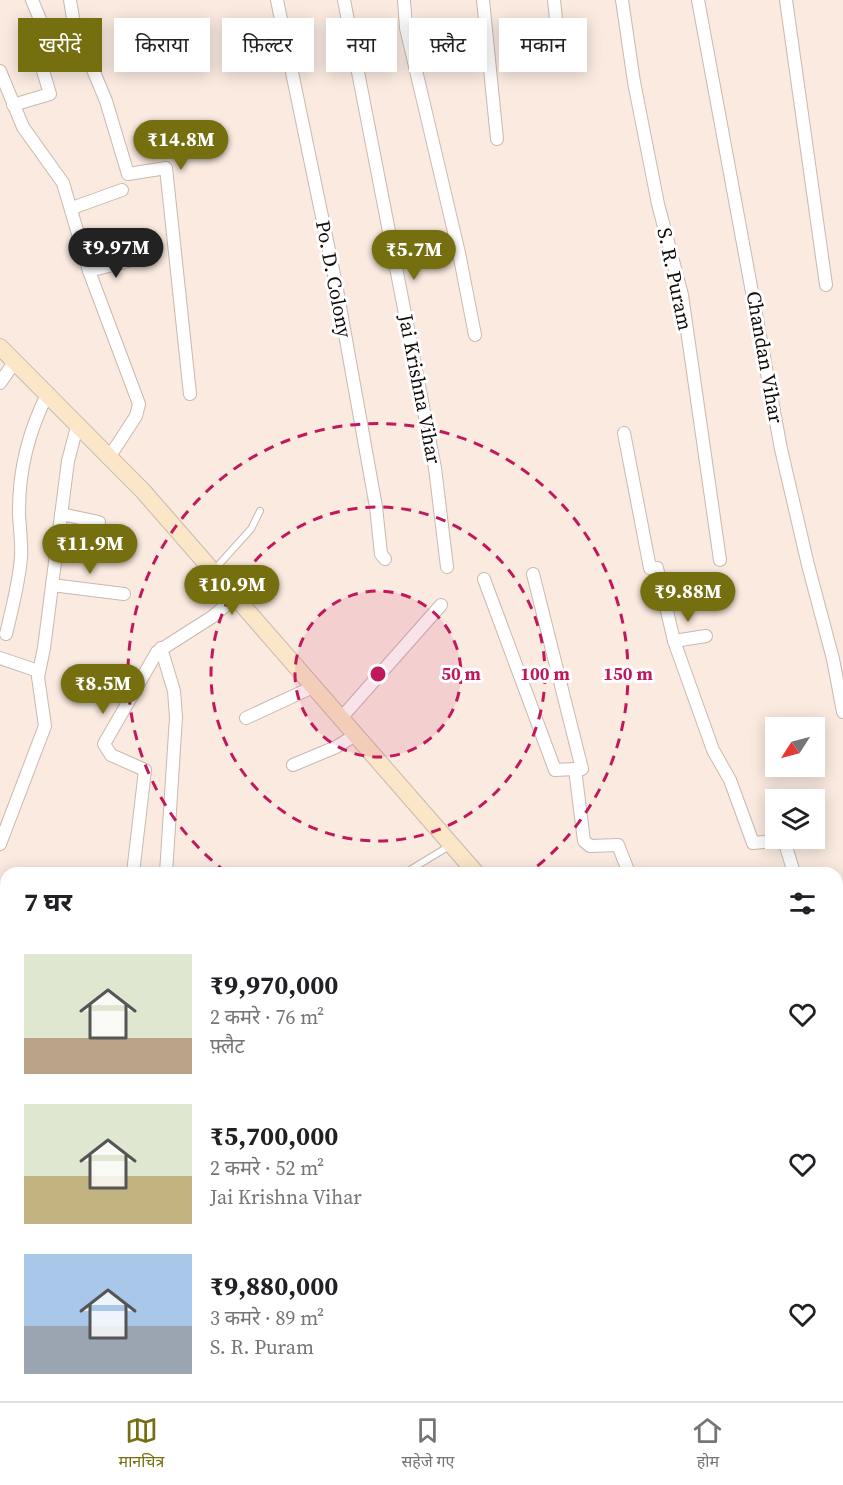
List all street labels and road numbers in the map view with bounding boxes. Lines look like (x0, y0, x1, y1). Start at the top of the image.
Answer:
street label: Po. D. Colony (309, 218, 359, 341)
street label: S. R. Puram (650, 225, 700, 333)
street label: Chandan Vihar (740, 289, 790, 426)
street label: Jai Krishna Vihar (392, 311, 448, 467)

